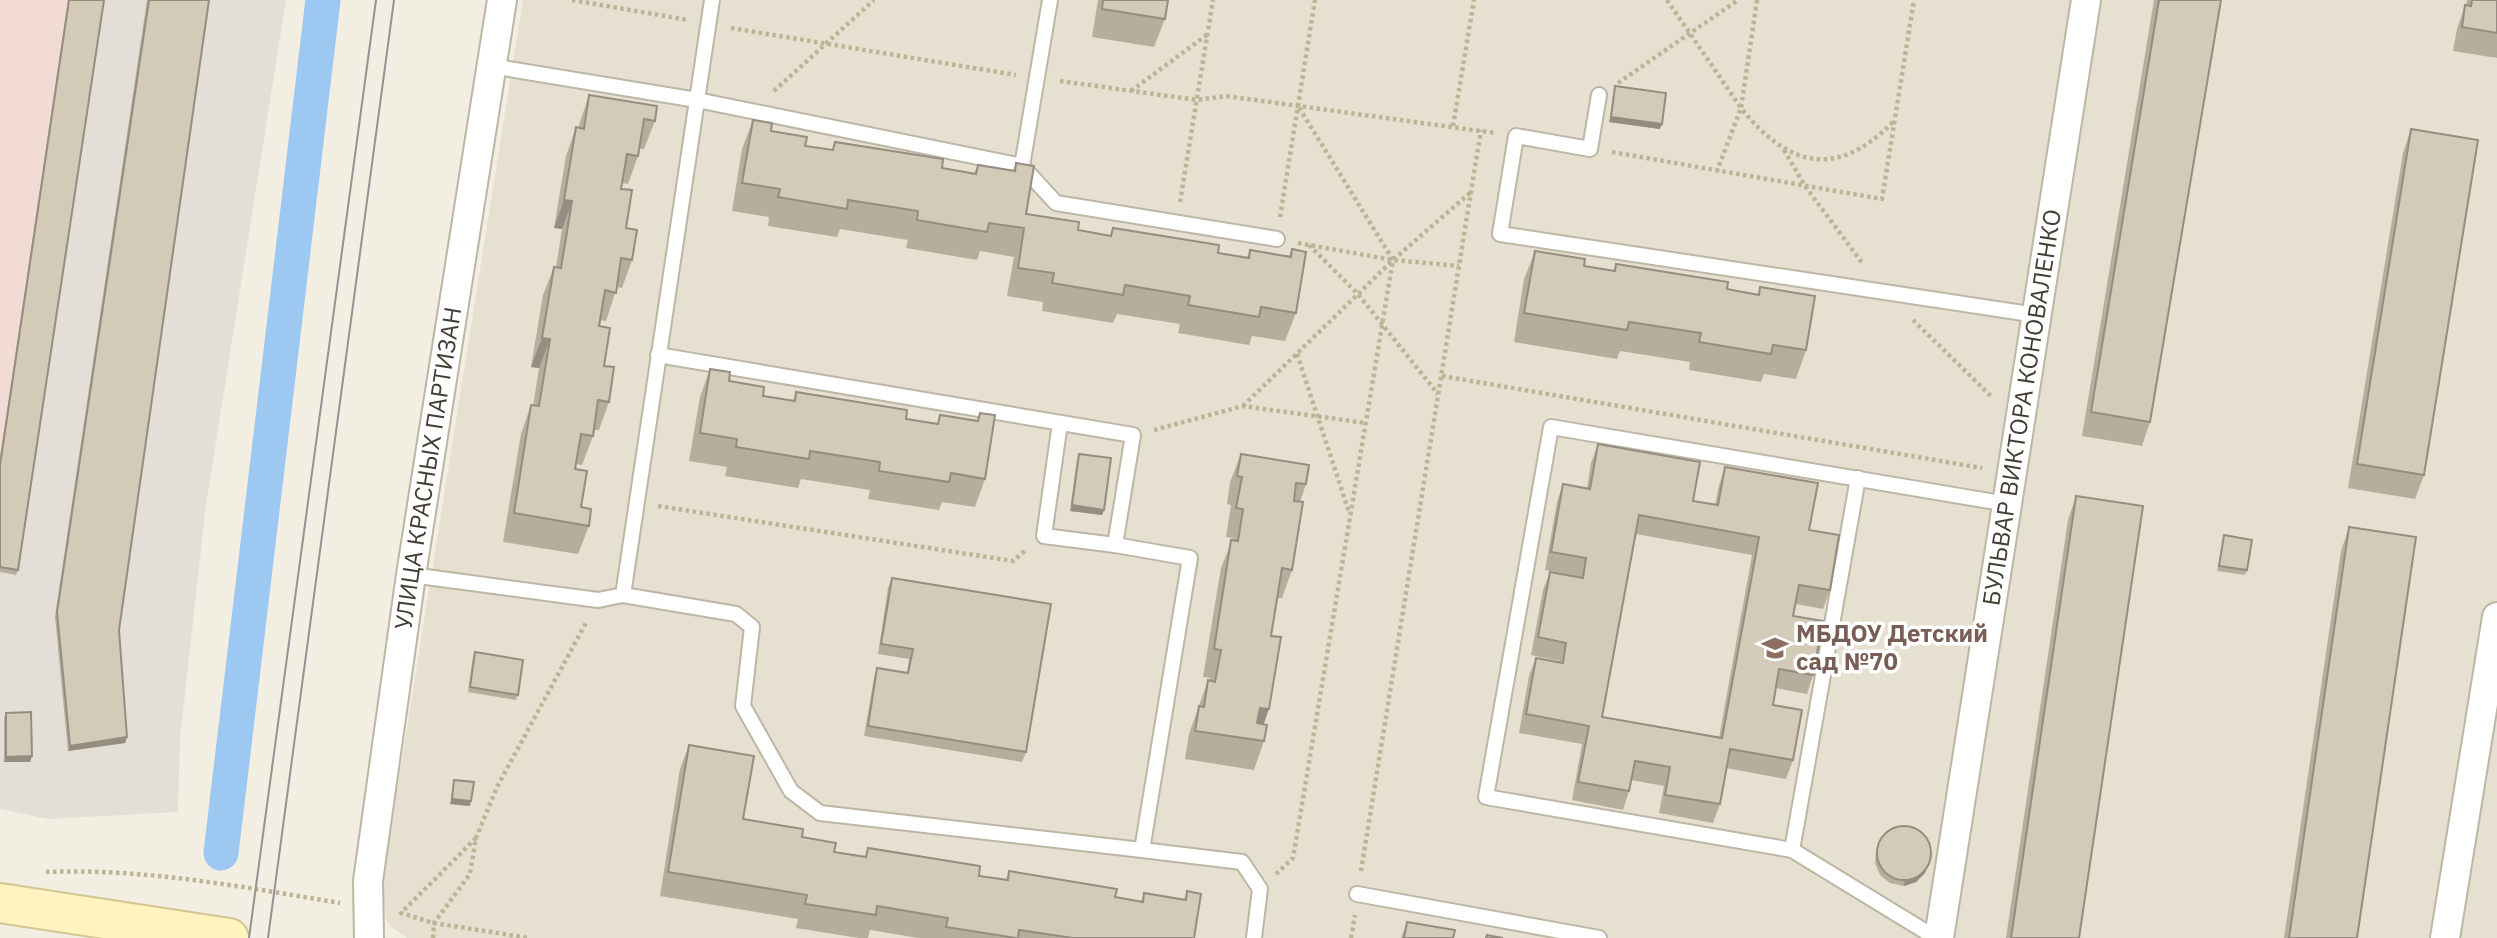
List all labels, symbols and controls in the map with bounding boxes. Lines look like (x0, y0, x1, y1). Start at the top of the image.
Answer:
street label: БУЛЬВАР ВИКТОРА КОНОВАЛЕНКО (1974, 207, 2068, 608)
street label: УЛИЦА КРАСНЫХ ПАРТИЗАН (386, 305, 468, 632)
place label: МБДОУ Детский сад №70 (1796, 617, 1988, 677)
school or university icon: МБДОУ Детский сад №70 (1760, 633, 1790, 663)

